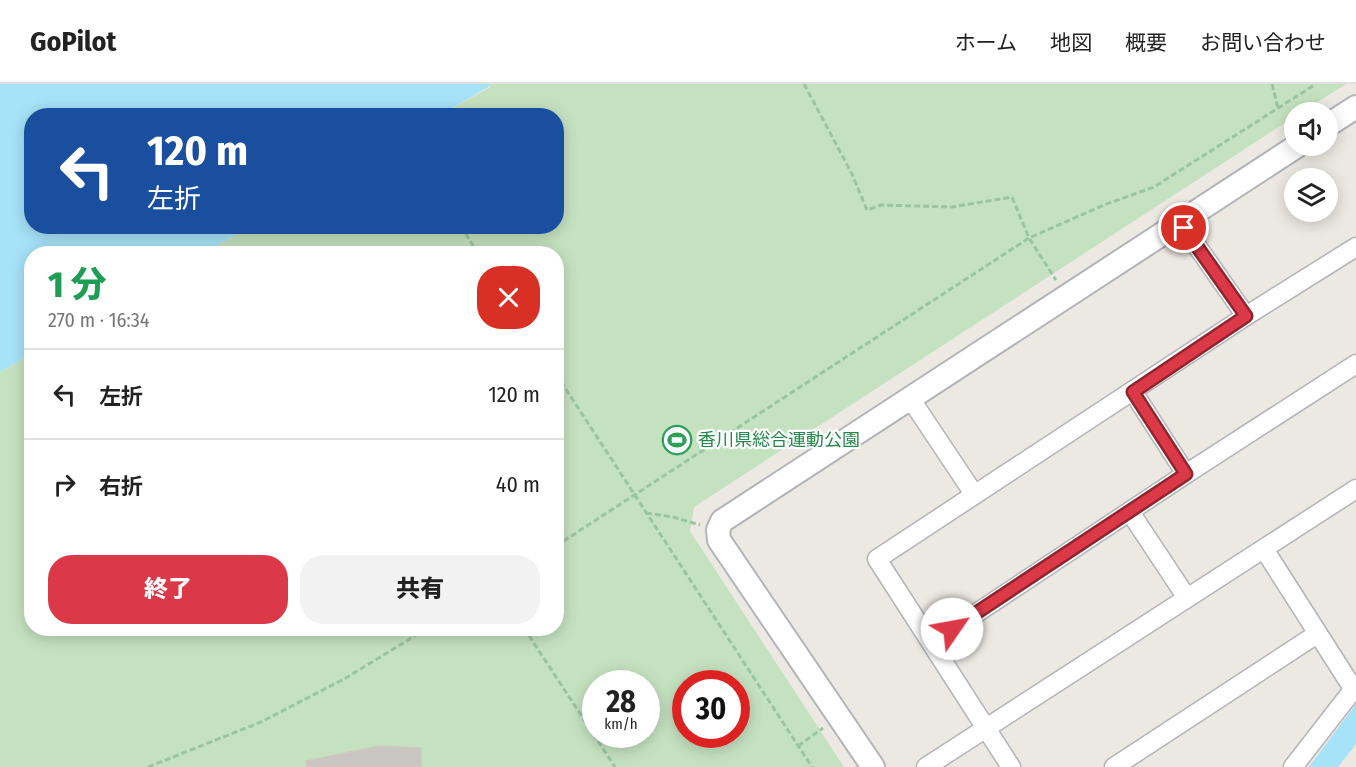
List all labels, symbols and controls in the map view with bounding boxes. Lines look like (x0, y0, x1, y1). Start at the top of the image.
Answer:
text: GoPilot (30, 25, 116, 58)
text: ホーム (955, 30, 1017, 56)
text: 地図 (1050, 30, 1092, 56)
text: 概要 (1125, 30, 1167, 56)
text: お問い合わせ (1200, 30, 1326, 56)
map controls (1284, 102, 1338, 222)
button: sound (1284, 102, 1338, 156)
text: 120 m (147, 126, 248, 176)
icon: left (48, 132, 126, 210)
button: layers (1284, 168, 1338, 222)
text: 左折 (147, 183, 201, 215)
pin (1158, 202, 1209, 253)
icon: arrive (1167, 211, 1200, 244)
text: 1 分 (48, 263, 107, 307)
button: close (477, 266, 540, 329)
text: 270 m · 16:34 (48, 308, 149, 332)
icon: left (48, 378, 81, 411)
text: 120 m (488, 381, 540, 408)
text: 左折 (99, 383, 143, 410)
sports icon: 香川県総合運動公園 (661, 424, 693, 456)
place label: 香川県総合運動公園 (698, 429, 860, 451)
icon: right (48, 468, 81, 501)
text: 40 m (496, 471, 540, 498)
text: 右折 (99, 473, 143, 500)
button: 終了 (48, 555, 288, 624)
button: 共有 (300, 555, 540, 624)
position arrow (920, 597, 984, 661)
speed limit sign: 30 (672, 670, 750, 748)
text: 28 (606, 684, 636, 720)
text: km/h (604, 715, 638, 733)

